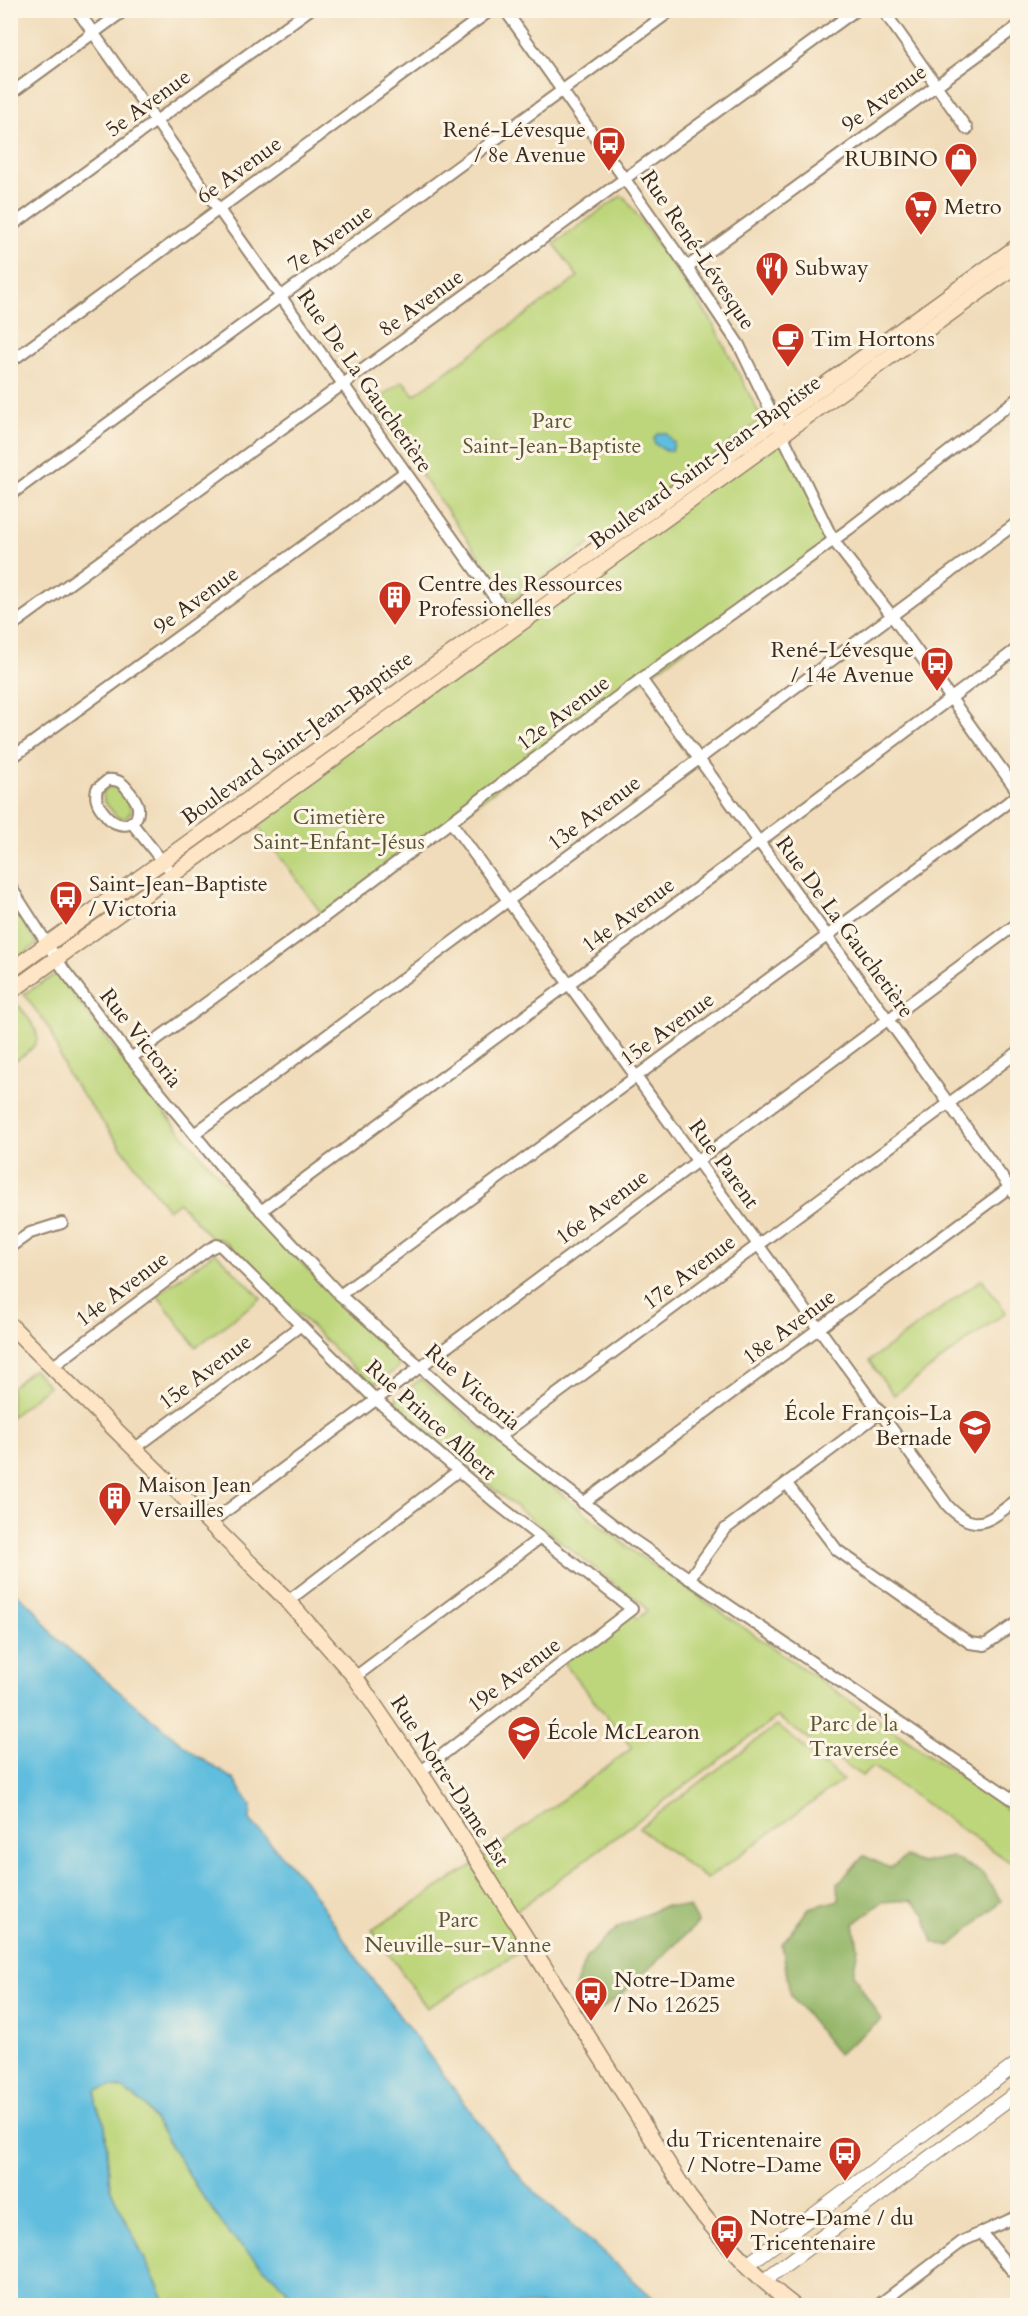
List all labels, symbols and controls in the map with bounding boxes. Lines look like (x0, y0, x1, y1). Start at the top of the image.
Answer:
street label: 9e Avenue (835, 57, 933, 139)
street label: 5e Avenue (99, 62, 197, 144)
place label: René-Lévesque / 8e Avenue (443, 115, 586, 170)
bus stop icon: René-Lévesque / 8e Avenue (591, 125, 627, 172)
street label: 6e Avenue (190, 129, 288, 211)
shop icon: RUBINO (943, 141, 979, 188)
place label: RUBINO (845, 144, 938, 174)
street label: Rue René-Lévesque (633, 164, 763, 336)
supermarket icon: Metro (903, 189, 939, 236)
place label: Metro (944, 192, 1002, 222)
street label: 7e Avenue (281, 197, 379, 279)
restaurant icon: Subway (754, 250, 790, 297)
place label: Subway (795, 253, 869, 283)
street label: 8e Avenue (372, 262, 470, 344)
street label: Rue De La Gauchetière (290, 283, 440, 479)
cafe icon: Tim Hortons (770, 321, 806, 368)
place label: Tim Hortons (811, 324, 935, 354)
street label: Boulevard Saint-Jean-Baptiste (583, 368, 827, 556)
park label: Parc Saint-Jean-Baptiste (463, 406, 641, 461)
street label: 9e Avenue (147, 559, 245, 641)
place label: Centre des Ressources Professionelles (418, 569, 622, 624)
building icon: Centre des Ressources Professionelles (377, 579, 413, 626)
place label: René-Lévesque / 14e Avenue (771, 635, 914, 690)
street label: Boulevard Saint-Jean-Baptiste (175, 644, 419, 832)
bus stop icon: René-Lévesque / 14e Avenue (919, 645, 955, 692)
street label: 12e Avenue (510, 668, 616, 758)
street label: 13e Avenue (541, 768, 647, 858)
park label: Cimetière Saint-Enfant-Jésus (253, 802, 425, 857)
street label: Rue De La Gauchetière (769, 830, 921, 1024)
place label: Saint-Jean-Baptiste / Victoria (89, 869, 268, 924)
street label: 14e Avenue (575, 870, 681, 960)
bus stop icon: Saint-Jean-Baptiste / Victoria (48, 879, 84, 926)
street label: Rue Victoria (93, 982, 189, 1094)
street label: 15e Avenue (614, 985, 720, 1073)
street label: Rue Parent (682, 1113, 766, 1215)
street label: 16e Avenue (549, 1162, 655, 1252)
street label: 17e Avenue (636, 1227, 742, 1317)
street label: 14e Avenue (69, 1244, 175, 1334)
street label: 18e Avenue (736, 1282, 842, 1372)
street label: 15e Avenue (152, 1327, 258, 1417)
street label: Rue Victoria (419, 1337, 528, 1437)
street label: Rue Prince Albert (359, 1353, 503, 1487)
place label: École François-La Bernade (784, 1398, 952, 1453)
school or university icon: École François-La Bernade (957, 1408, 993, 1455)
place label: Maison Jean Versailles (138, 1470, 252, 1525)
building icon: Maison Jean Versailles (97, 1480, 133, 1527)
street label: 19e Avenue (461, 1630, 567, 1720)
street label: Rue Notre-Dame Est (383, 1690, 517, 1872)
park label: Parc de la Traversée (809, 1709, 899, 1764)
school or university icon: École McLearon (506, 1714, 542, 1761)
place label: École McLearon (547, 1717, 700, 1747)
park label: Parc Neuville-sur-Vanne (364, 1905, 552, 1960)
place label: Notre-Dame / No 12625 (614, 1965, 735, 2020)
bus stop icon: Notre-Dame / No 12625 (573, 1975, 609, 2022)
place label: du Tricentenaire / Notre-Dame (666, 2125, 822, 2180)
bus stop icon: du Tricentenaire / Notre-Dame (827, 2135, 863, 2182)
place label: Notre-Dame / du Tricentenaire (750, 2203, 914, 2258)
bus stop icon: Notre-Dame / du Tricentenaire (709, 2213, 745, 2260)

